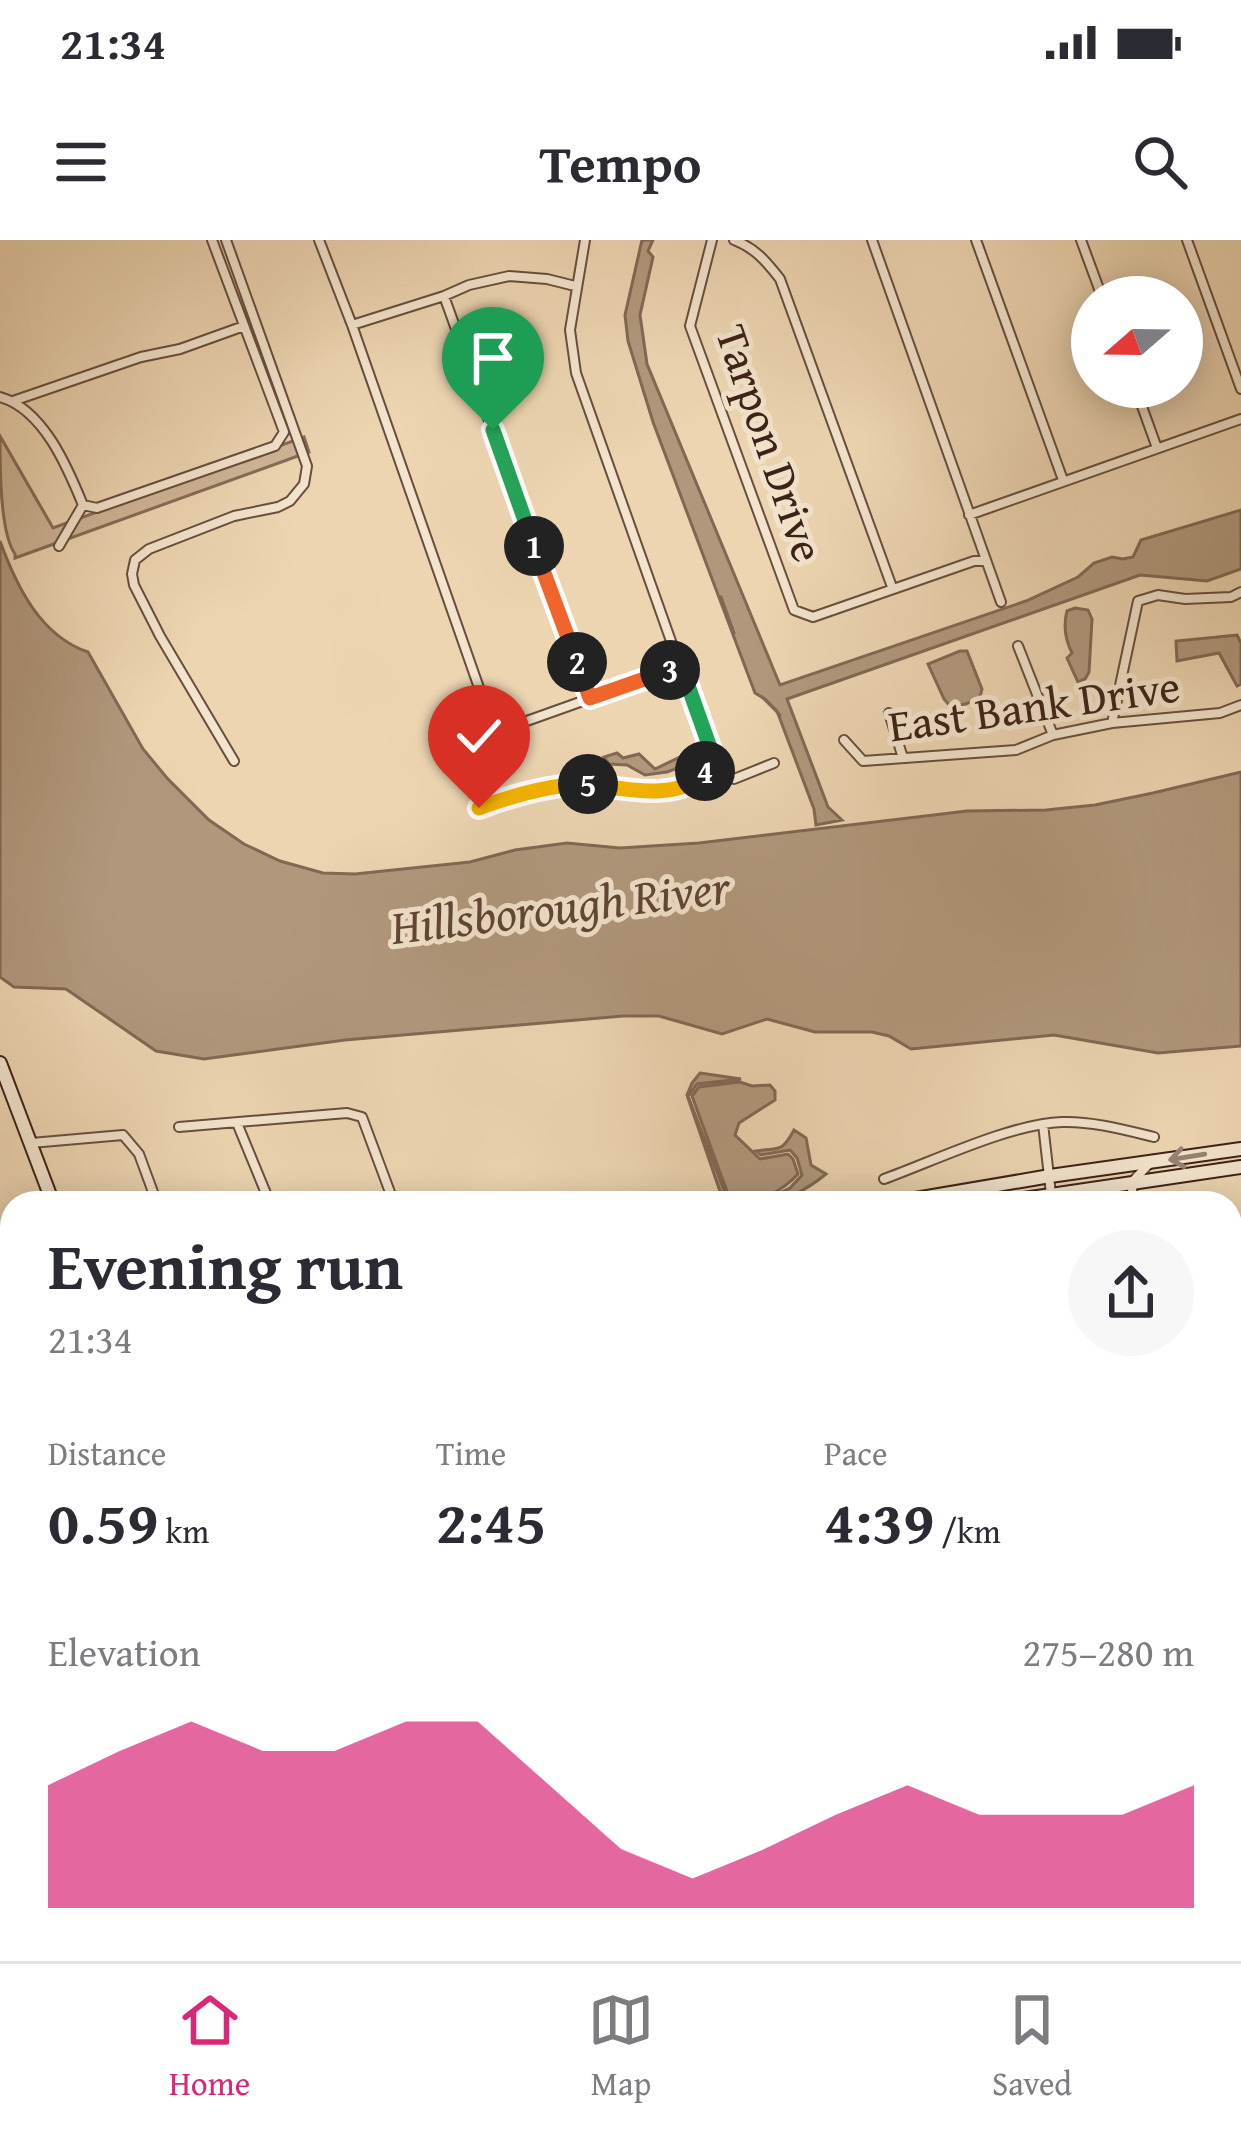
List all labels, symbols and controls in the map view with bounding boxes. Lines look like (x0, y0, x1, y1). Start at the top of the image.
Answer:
text: 21:34 (60, 10, 166, 75)
text: Tempo (540, 123, 702, 202)
icon: menu (48, 129, 114, 195)
icon: search (1127, 129, 1193, 195)
north arrow (1071, 276, 1203, 408)
map controls (1071, 276, 1203, 408)
pin (442, 307, 544, 430)
street label: Tarpon Drive (700, 316, 842, 570)
icon: arrive (460, 325, 526, 391)
pin: 1 (504, 516, 564, 576)
text: 1 (525, 522, 543, 570)
pin: 2 (547, 632, 607, 692)
text: 2 (568, 638, 586, 686)
pin: 3 (640, 640, 700, 700)
text: 3 (661, 646, 679, 694)
street label: East Bank Drive (884, 652, 1184, 758)
pin (428, 685, 530, 808)
icon: check (446, 703, 512, 769)
pin: 4 (675, 741, 735, 801)
text: 4 (696, 747, 714, 795)
pin: 5 (558, 754, 618, 814)
text: 5 (579, 760, 597, 808)
water label: Hillsborough River (385, 850, 735, 962)
one-way arrow (1168, 1147, 1207, 1170)
text: Evening run (48, 1216, 403, 1313)
button: share (1068, 1230, 1194, 1356)
text: 21:34 (48, 1310, 133, 1367)
text: Distance (48, 1429, 166, 1477)
text: Time (436, 1429, 506, 1477)
text: Pace (824, 1429, 887, 1477)
text: 0.59 (48, 1477, 158, 1565)
text: 2:45 (436, 1477, 546, 1565)
text: 4:39 (824, 1477, 934, 1565)
text: km (158, 1507, 209, 1555)
text: /km (934, 1507, 1001, 1555)
text: Elevation (48, 1623, 201, 1680)
text: 275–280 m (1022, 1623, 1194, 1680)
tab: Home (169, 1987, 250, 2107)
tab: Map (588, 1987, 654, 2107)
tab: Saved (992, 1987, 1072, 2107)

